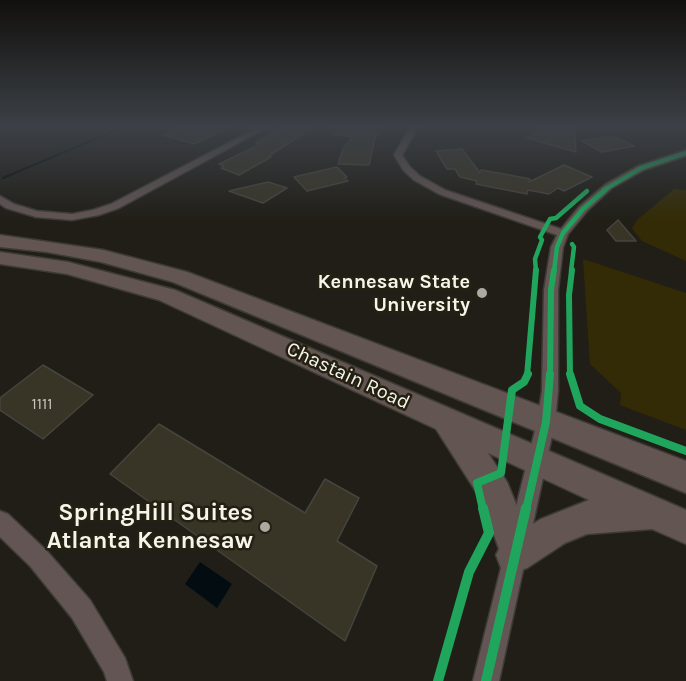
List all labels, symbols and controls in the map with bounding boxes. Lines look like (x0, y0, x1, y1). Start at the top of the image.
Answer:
place label: Kennesaw State University (318, 270, 470, 317)
marker: Kennesaw State University (475, 286, 489, 300)
street label: Chastain Road (283, 337, 413, 415)
house number: 1111 (31, 394, 53, 414)
place label: SpringHill Suites Atlanta Kennesaw (47, 499, 253, 555)
marker: SpringHill Suites Atlanta Kennesaw (258, 520, 272, 534)

